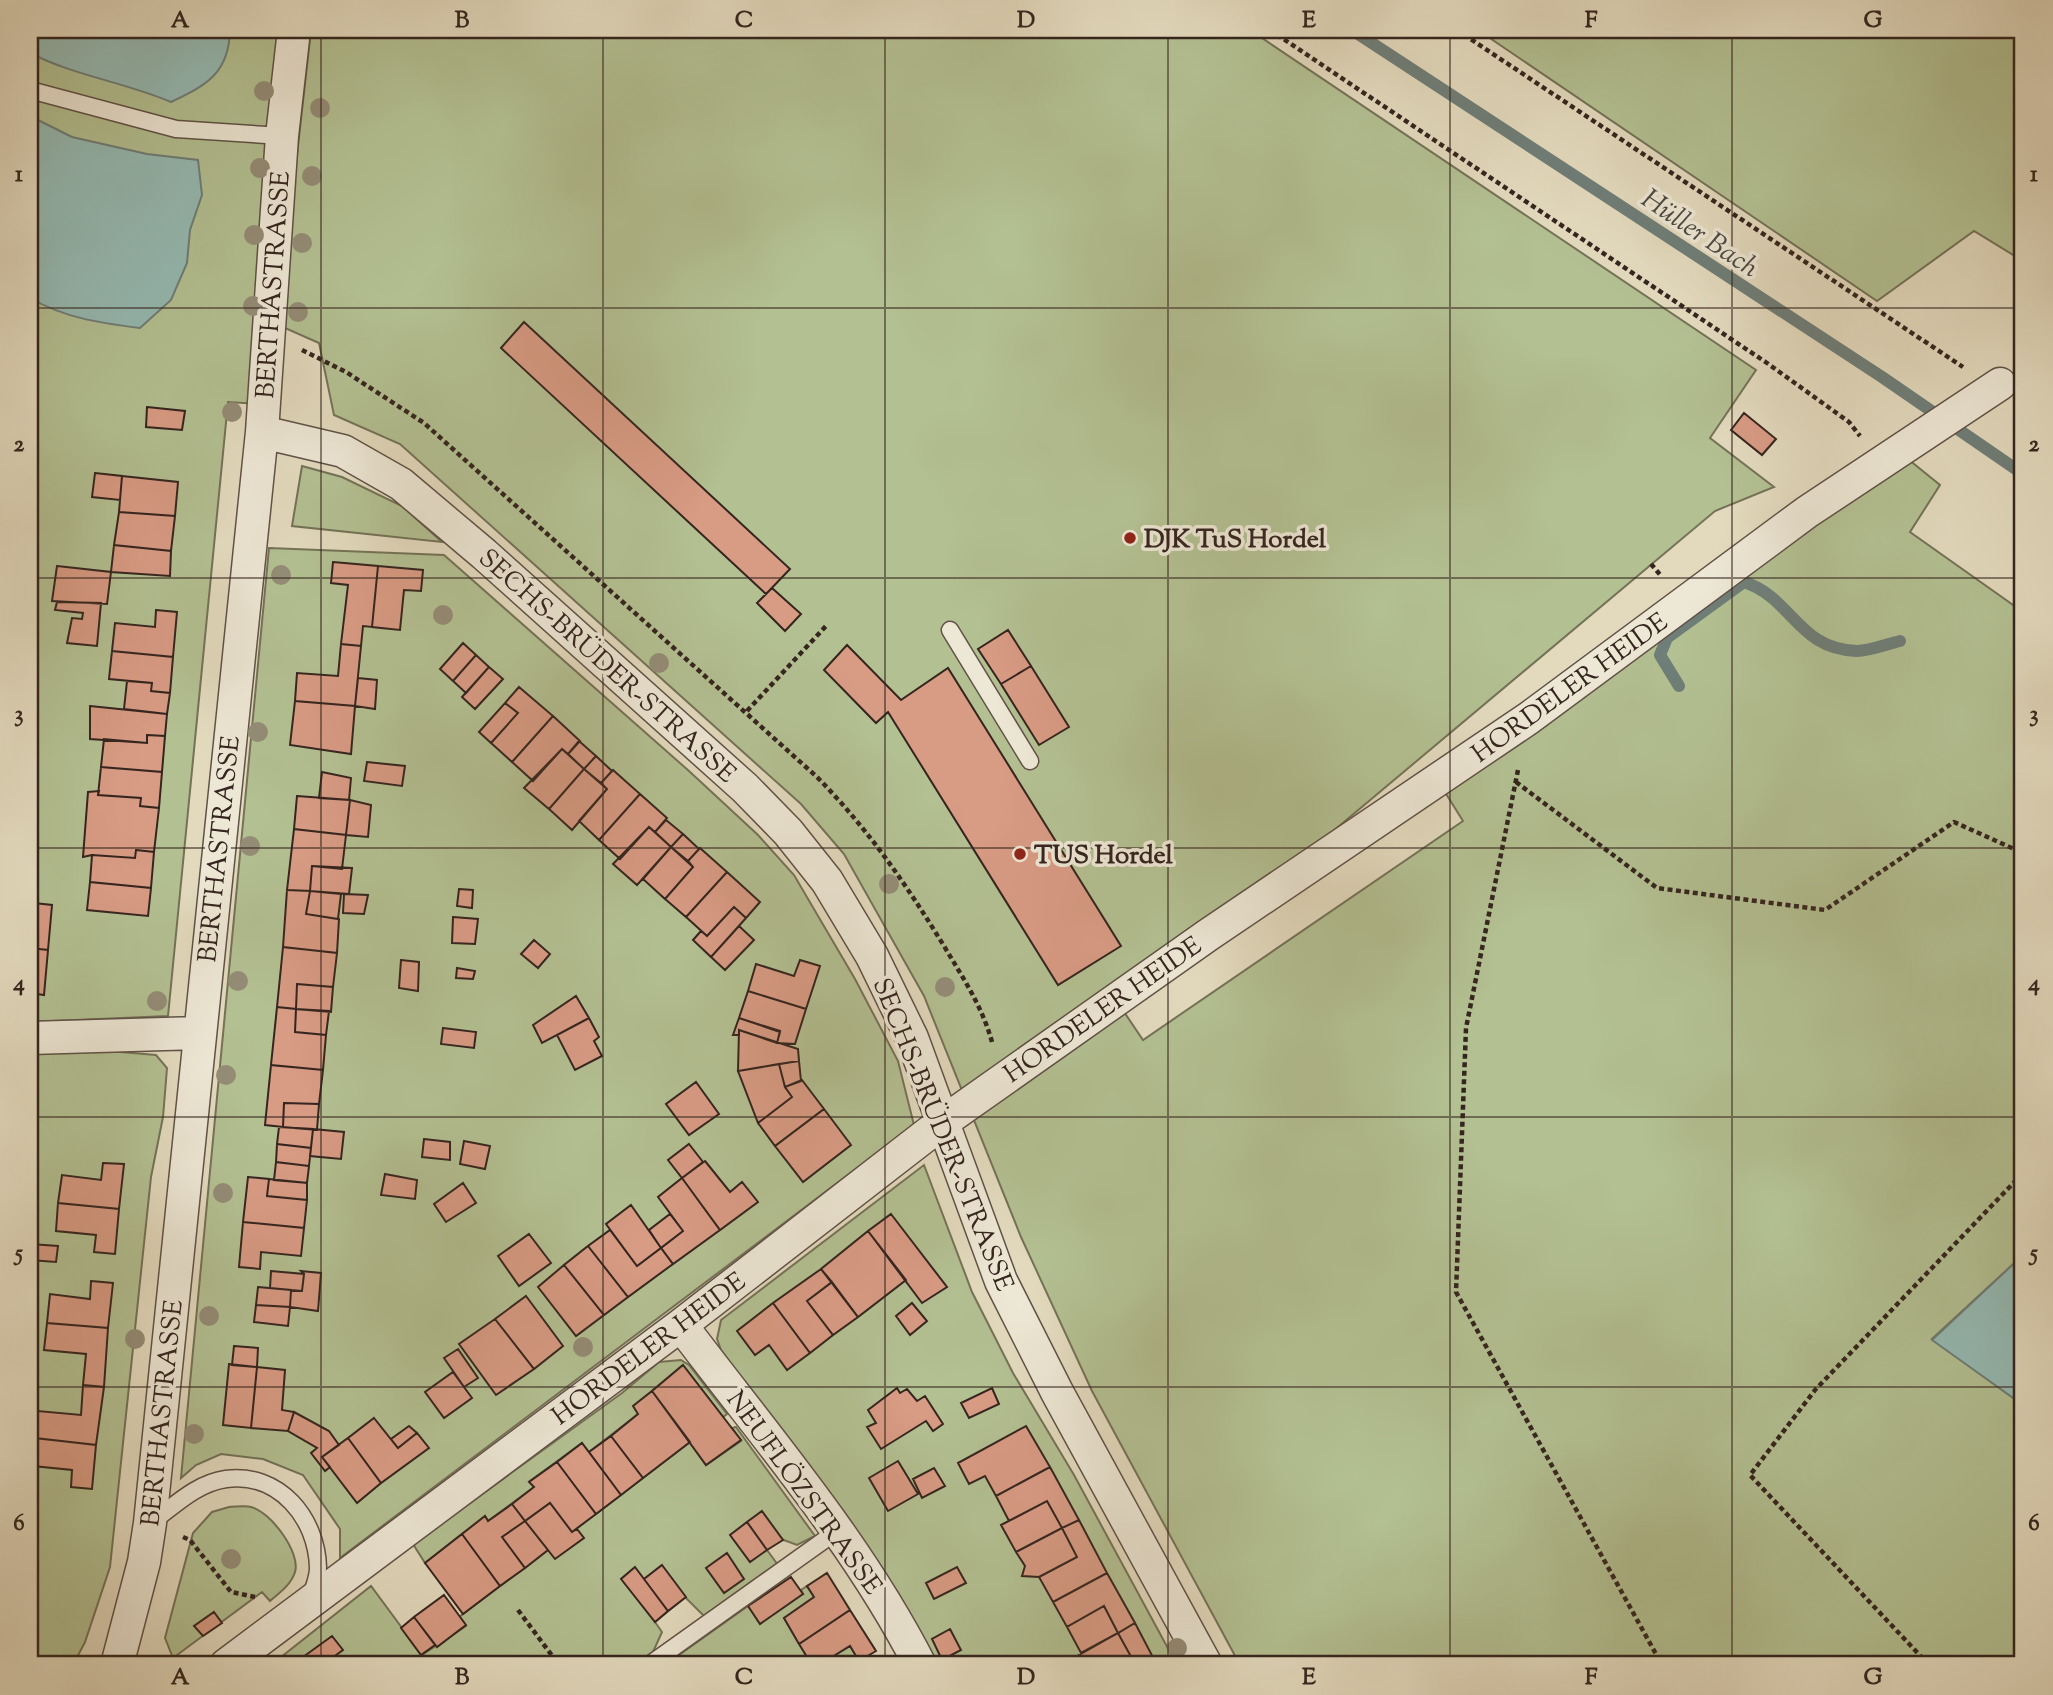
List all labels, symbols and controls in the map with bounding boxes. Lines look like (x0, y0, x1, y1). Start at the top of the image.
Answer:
text: A (171, 5, 190, 38)
text: B (455, 5, 470, 38)
text: C (735, 5, 753, 38)
text: D (1017, 5, 1035, 38)
text: E (1302, 5, 1316, 38)
text: F (1585, 5, 1598, 38)
text: G (1864, 5, 1883, 38)
text: 1 (15, 159, 23, 192)
text: 1 (2030, 159, 2038, 192)
street label: BERTHASTRASSE (248, 170, 301, 400)
water label: Hüller Bach (1633, 180, 1766, 289)
text: 2 (14, 429, 25, 462)
text: 2 (2029, 429, 2040, 462)
place label: DJK TuS Hordel (1144, 522, 1327, 559)
marker: DJK TuS Hordel (1122, 530, 1138, 546)
street label: SECHS-BRÜDER-STRASSE (470, 541, 743, 793)
street label: HORDELER HEIDE (1465, 605, 1676, 773)
text: 3 (14, 699, 24, 732)
text: 3 (2029, 699, 2039, 732)
street label: BERTHASTRASSE (190, 734, 251, 965)
place label: TUS Hordel (1034, 838, 1173, 875)
marker: TUS Hordel (1012, 846, 1028, 862)
street label: HORDELER HEIDE (997, 929, 1210, 1093)
text: 4 (12, 968, 25, 1001)
text: 4 (2027, 968, 2040, 1001)
street label: SECHS-BRÜDER-STRASSE (862, 973, 1022, 1297)
text: 5 (13, 1238, 23, 1271)
text: 5 (2028, 1238, 2038, 1271)
street label: HORDELER HEIDE (545, 1265, 754, 1435)
street label: BERTHASTRASSE (133, 1298, 194, 1529)
street label: NEUFLÖZSTRASSE (716, 1384, 890, 1603)
text: 6 (13, 1508, 25, 1541)
text: 6 (2028, 1508, 2040, 1541)
text: A (171, 1662, 190, 1695)
text: B (455, 1662, 470, 1695)
text: C (735, 1662, 753, 1695)
text: D (1017, 1662, 1035, 1695)
text: E (1302, 1662, 1316, 1695)
text: F (1585, 1662, 1598, 1695)
text: G (1864, 1662, 1883, 1695)

